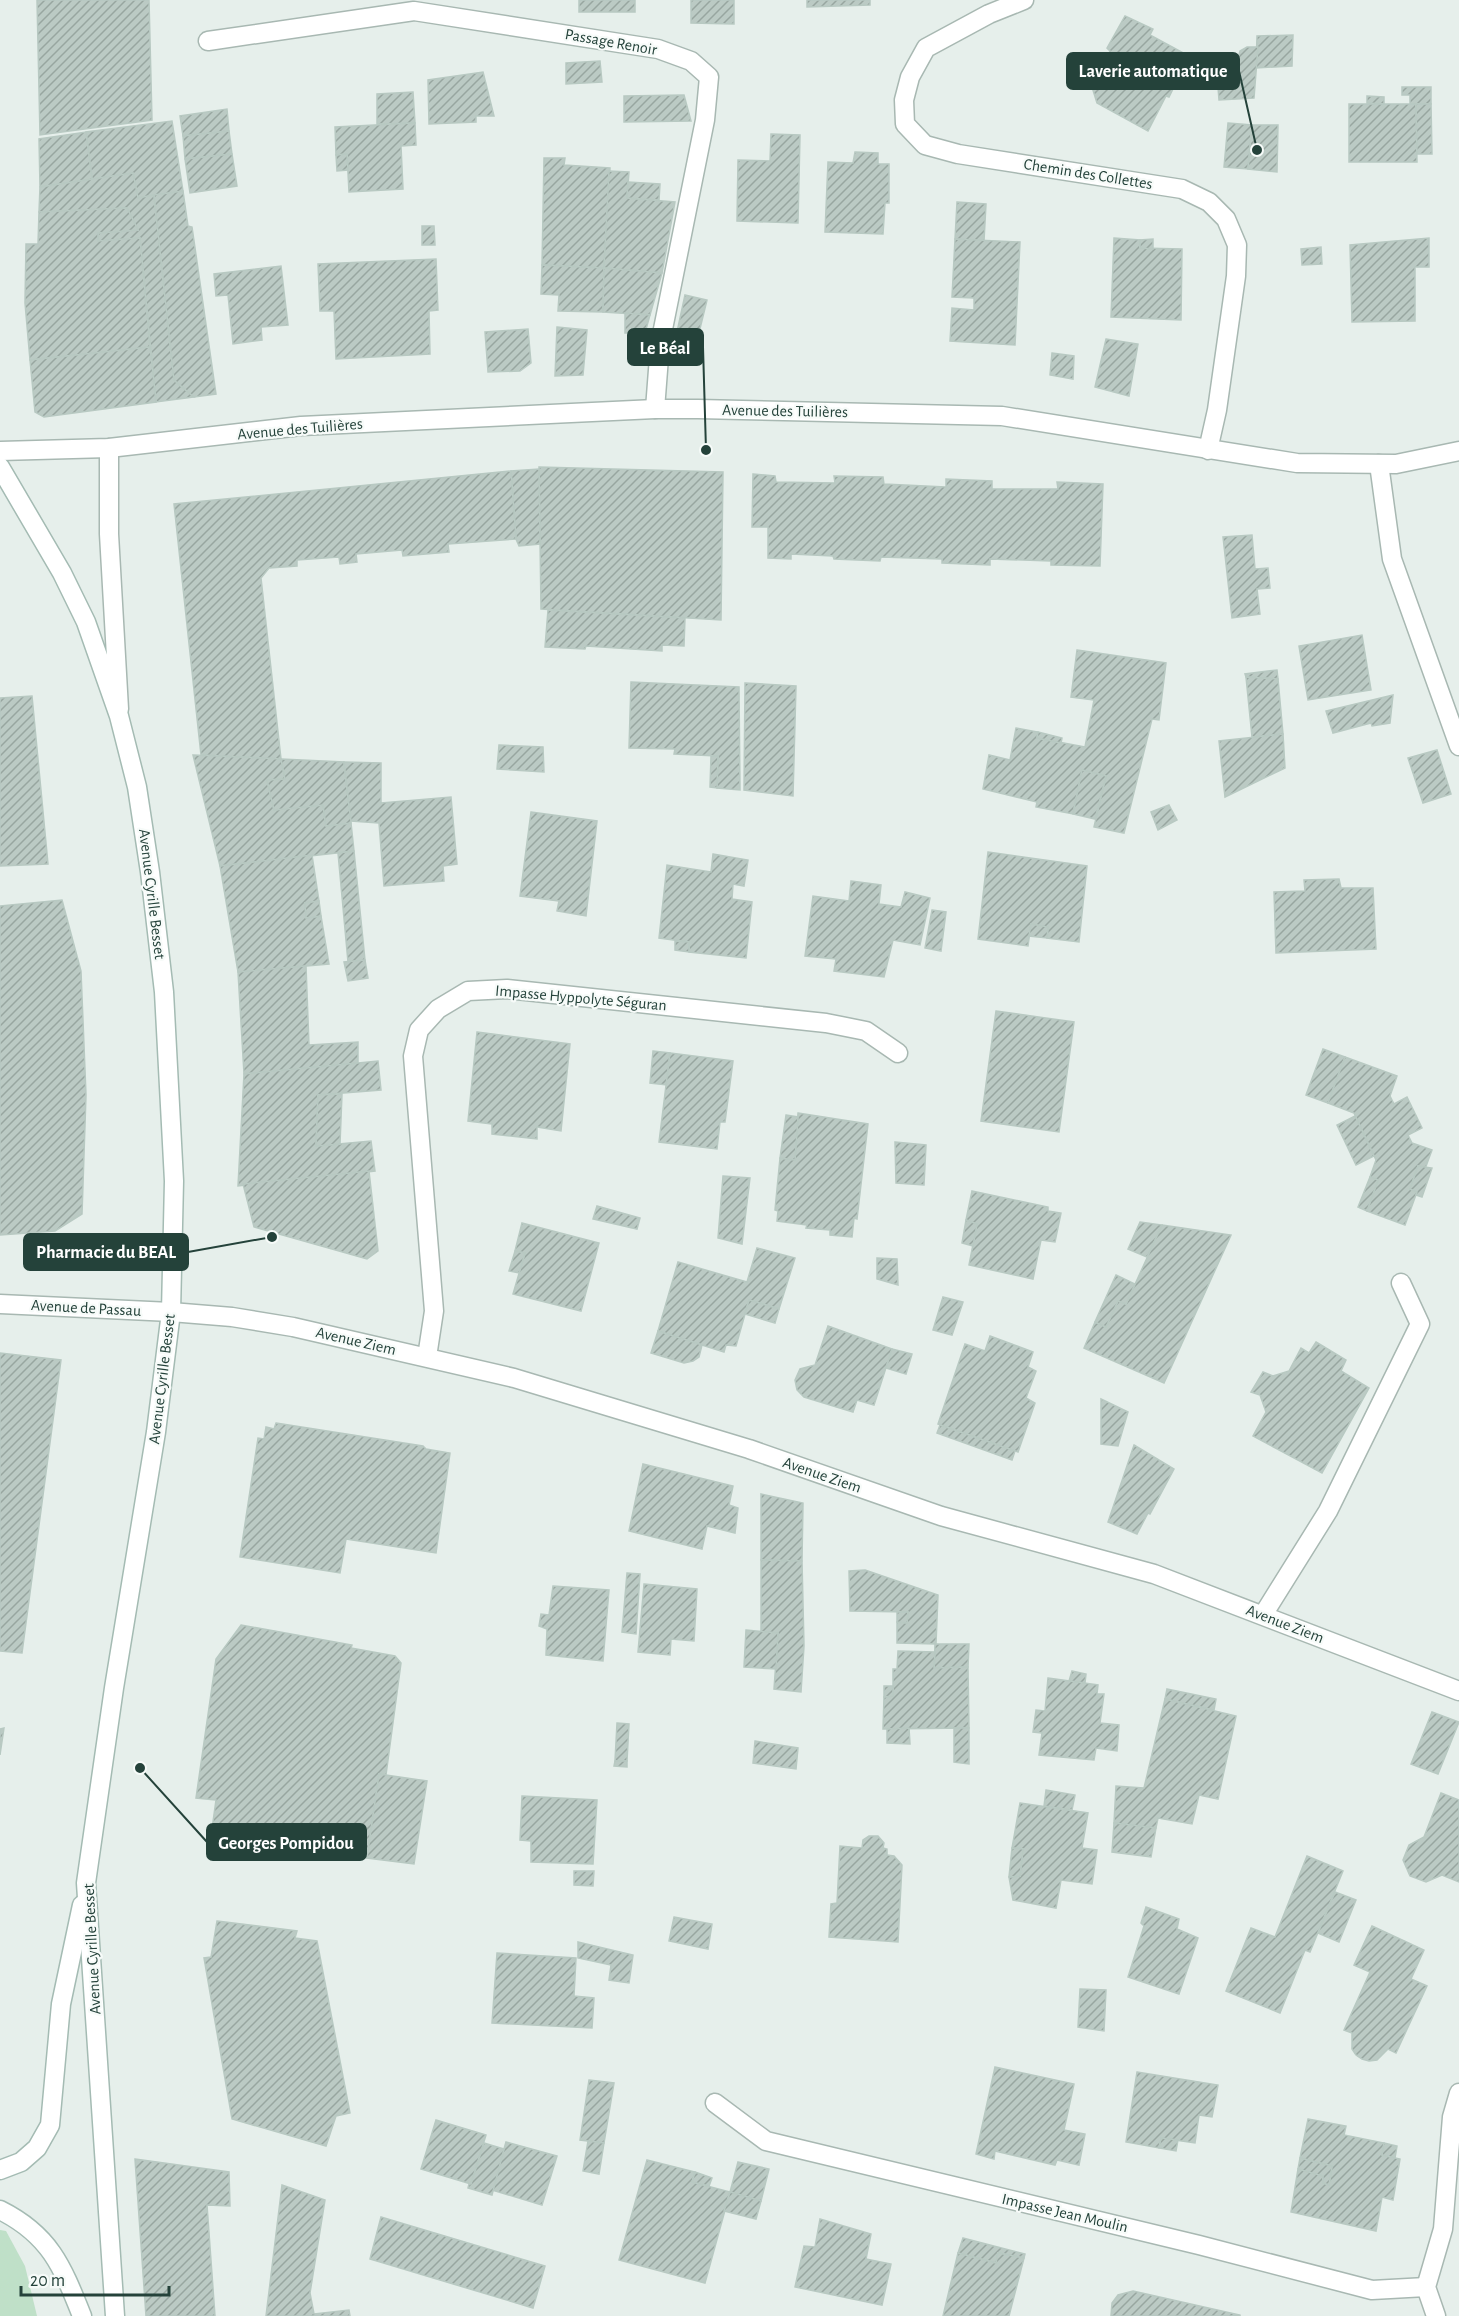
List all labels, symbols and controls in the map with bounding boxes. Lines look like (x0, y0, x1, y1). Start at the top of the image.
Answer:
street label: Passage Renoir (564, 26, 659, 58)
callout: Laverie automatique (1067, 53, 1239, 89)
text: Laverie automatique (1079, 63, 1227, 81)
street label: Chemin des Collettes (1022, 156, 1154, 192)
callout: Le Béal (628, 329, 703, 365)
text: Le Béal (639, 340, 691, 358)
street label: Avenue des Tuilières (722, 402, 848, 420)
street label: Avenue des Tuilières (237, 416, 363, 442)
street label: Avenue Cyrille Besset (135, 828, 168, 960)
street label: Impasse Hyppolyte Séguran (494, 983, 667, 1014)
callout: Pharmacie du BEAL (24, 1234, 188, 1270)
text: Pharmacie du BEAL (36, 1244, 176, 1262)
street label: Avenue de Passau (31, 1297, 141, 1319)
street label: Avenue Cyrille Besset (146, 1313, 179, 1445)
street label: Avenue Ziem (314, 1324, 398, 1358)
street label: Avenue Ziem (781, 1454, 863, 1496)
street label: Avenue Ziem (1244, 1602, 1326, 1646)
callout: Georges Pompidou (207, 1824, 366, 1860)
text: Georges Pompidou (218, 1835, 354, 1853)
street label: Avenue Cyrille Besset (81, 1883, 104, 2015)
street label: Impasse Jean Moulin (1000, 2191, 1130, 2235)
scale bar (21, 2259, 170, 2297)
text: 20 m (30, 2272, 65, 2290)

